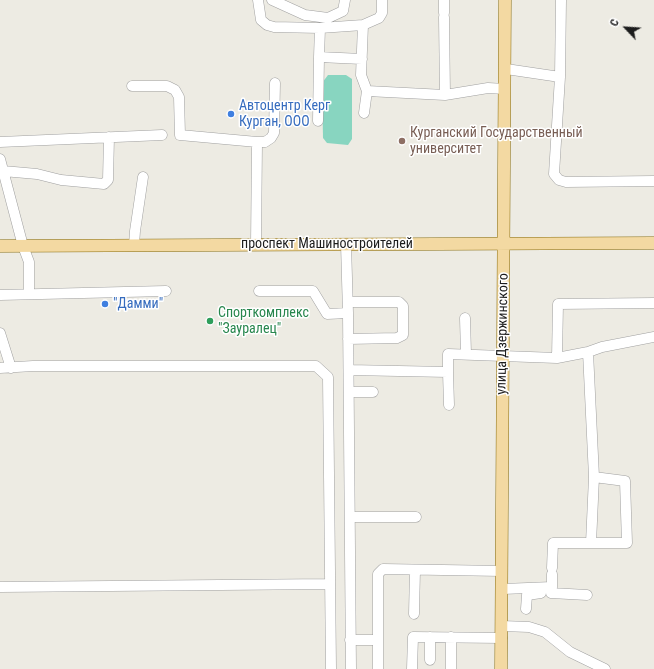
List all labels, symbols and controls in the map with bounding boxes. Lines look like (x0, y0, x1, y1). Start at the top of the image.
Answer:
north arrow (606, 8, 646, 48)
text: С (607, 17, 622, 28)
place label: Автоцентр Керг Курган, ООО (239, 98, 330, 130)
marker: Автоцентр Керг Курган, ООО (226, 109, 236, 119)
place label: Курганский Государственный университет (410, 125, 583, 158)
marker: Курганский Государственный университет (397, 136, 407, 146)
street label: проспект Машиностроителей (241, 236, 413, 252)
street label: улица Дзержинского (494, 273, 512, 395)
place label: "Дамми" (113, 296, 163, 312)
marker: "Дамми" (100, 299, 110, 309)
place label: Спорткомплекс "Зауралец" (218, 305, 309, 338)
marker: Спорткомплекс "Зауралец" (205, 316, 215, 326)

